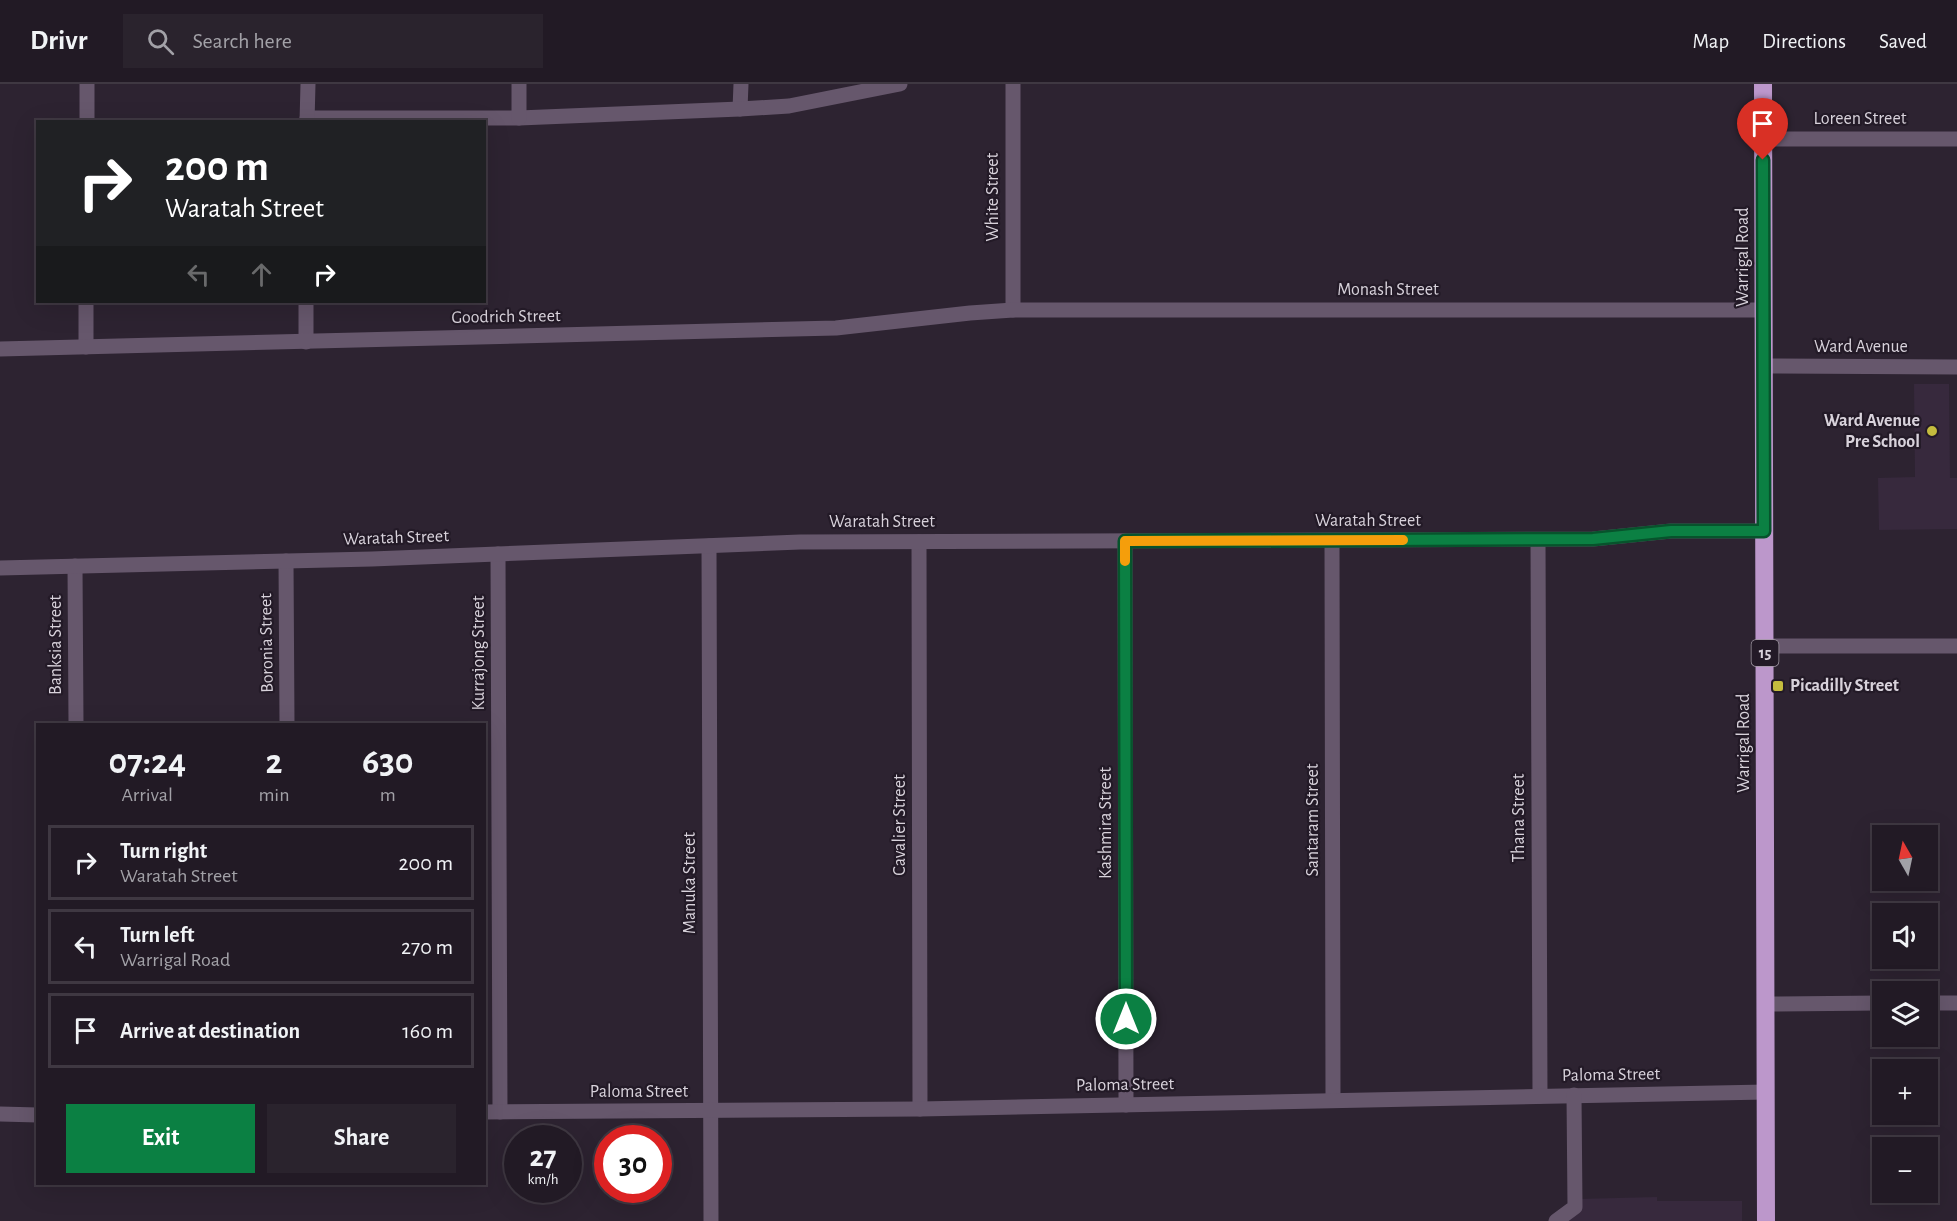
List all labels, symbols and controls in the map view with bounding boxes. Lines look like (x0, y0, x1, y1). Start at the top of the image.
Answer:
search box (123, 14, 543, 68)
icon: search (144, 25, 177, 58)
text: Drivr (30, 27, 87, 55)
text: Search here (192, 30, 292, 52)
text: Map (1693, 31, 1729, 52)
text: Directions (1762, 31, 1846, 52)
text: Saved (1879, 31, 1927, 52)
pin (1737, 98, 1788, 160)
icon: arrive (1746, 107, 1779, 140)
street label: Loreen Street (1814, 110, 1907, 128)
icon: right (66, 144, 144, 222)
text: 200 m (165, 146, 269, 188)
street label: White Street (984, 152, 1002, 241)
text: Waratah Street (165, 195, 324, 222)
street label: Warrigal Road (1734, 207, 1752, 307)
icon: left (182, 258, 215, 291)
icon: ahead (245, 258, 278, 291)
icon: right (308, 258, 341, 291)
street label: Monash Street (1337, 281, 1439, 299)
street label: Goodrich Street (451, 307, 561, 327)
street label: Ward Avenue (1814, 338, 1908, 356)
place label: Ward Avenue Pre School (1824, 412, 1920, 451)
marker: Ward Avenue Pre School (1925, 424, 1939, 438)
street label: Waratah Street (1315, 512, 1421, 530)
street label: Waratah Street (829, 513, 935, 531)
street label: Waratah Street (343, 527, 450, 549)
street label: Boronia Street (257, 593, 277, 693)
street label: Banksia Street (47, 595, 65, 695)
street label: Kurrajong Street (470, 595, 488, 711)
road number: 15 (1752, 640, 1778, 666)
place label: Picadilly Street (1790, 677, 1899, 695)
marker: Picadilly Street (1771, 679, 1785, 693)
street label: Warrigal Road (1735, 693, 1753, 793)
text: 07:24 (108, 744, 186, 780)
text: 2 (265, 744, 282, 780)
text: 630 (362, 744, 414, 780)
street label: Santaram Street (1304, 763, 1322, 876)
street label: Kashmira Street (1097, 767, 1115, 879)
street label: Thana Street (1510, 773, 1528, 863)
street label: Cavalier Street (891, 774, 909, 876)
text: Arrival (121, 785, 173, 805)
text: min (258, 785, 290, 805)
text: m (380, 785, 396, 805)
north arrow (1872, 825, 1938, 891)
map controls (1872, 825, 1938, 1203)
street label: Manuka Street (681, 832, 699, 934)
text: Turn right (120, 840, 207, 862)
icon: right (69, 846, 102, 879)
text: 200 m (399, 852, 453, 874)
text: Waratah Street (120, 866, 238, 886)
button: sound (1872, 903, 1938, 969)
text: Turn left (120, 924, 194, 946)
icon: left (69, 930, 102, 963)
text: 270 m (401, 936, 453, 958)
text: Warrigal Road (120, 950, 230, 970)
button: layers (1872, 981, 1938, 1047)
position arrow (1094, 987, 1158, 1051)
icon: arrive (69, 1014, 102, 1047)
text: Arrive at destination (120, 1020, 300, 1042)
text: 160 m (402, 1020, 453, 1042)
button: + (1872, 1059, 1938, 1125)
street label: Paloma Street (1562, 1065, 1661, 1085)
street label: Paloma Street (1076, 1075, 1175, 1095)
street label: Paloma Street (590, 1083, 688, 1101)
button: Exit (66, 1104, 255, 1173)
button: Share (267, 1104, 456, 1173)
speed limit sign: 30 (594, 1125, 672, 1203)
button: − (1872, 1137, 1938, 1203)
text: 27 (529, 1142, 557, 1172)
text: km/h (528, 1172, 558, 1187)

